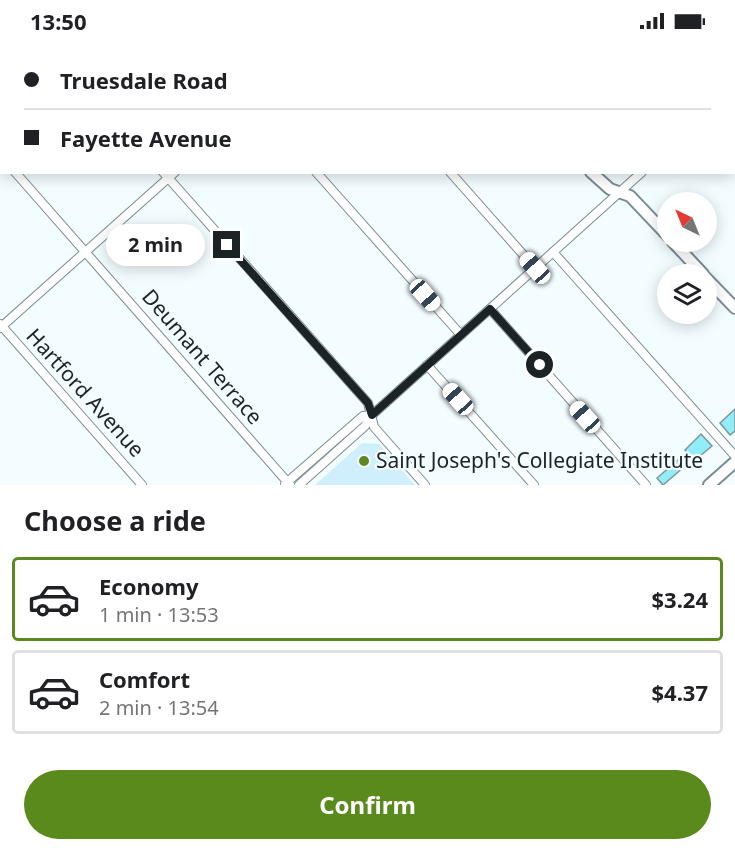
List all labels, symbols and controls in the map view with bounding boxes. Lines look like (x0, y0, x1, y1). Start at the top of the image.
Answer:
text: 13:50 (30, 6, 87, 36)
text: Truesdale Road (60, 65, 228, 95)
text: Fayette Avenue (60, 123, 232, 153)
north arrow (657, 192, 717, 252)
map controls (657, 192, 717, 324)
callout: 2 min (107, 224, 206, 266)
text: 2 min (128, 231, 183, 258)
route end (213, 231, 240, 258)
car (516, 249, 554, 287)
button: layers (657, 264, 717, 324)
car (406, 276, 444, 314)
street label: Deumant Terrace (136, 283, 269, 430)
street label: Hartford Avenue (21, 322, 151, 463)
route start (526, 351, 553, 378)
car (439, 380, 477, 418)
car (566, 398, 604, 436)
place label: Saint Joseph's Collegiate Institute (376, 446, 703, 474)
marker: Saint Joseph's Collegiate Institute (357, 454, 371, 468)
text: Choose a ride (24, 502, 206, 539)
text: Economy (99, 571, 198, 601)
icon: car (27, 572, 81, 626)
text: $3.24 (651, 584, 708, 614)
text: 1 min · 13:53 (99, 601, 219, 628)
text: Comfort (99, 664, 190, 694)
icon: car (27, 665, 81, 719)
text: $4.37 (651, 677, 708, 707)
text: 2 min · 13:54 (99, 694, 219, 721)
button: Confirm (24, 770, 711, 839)

